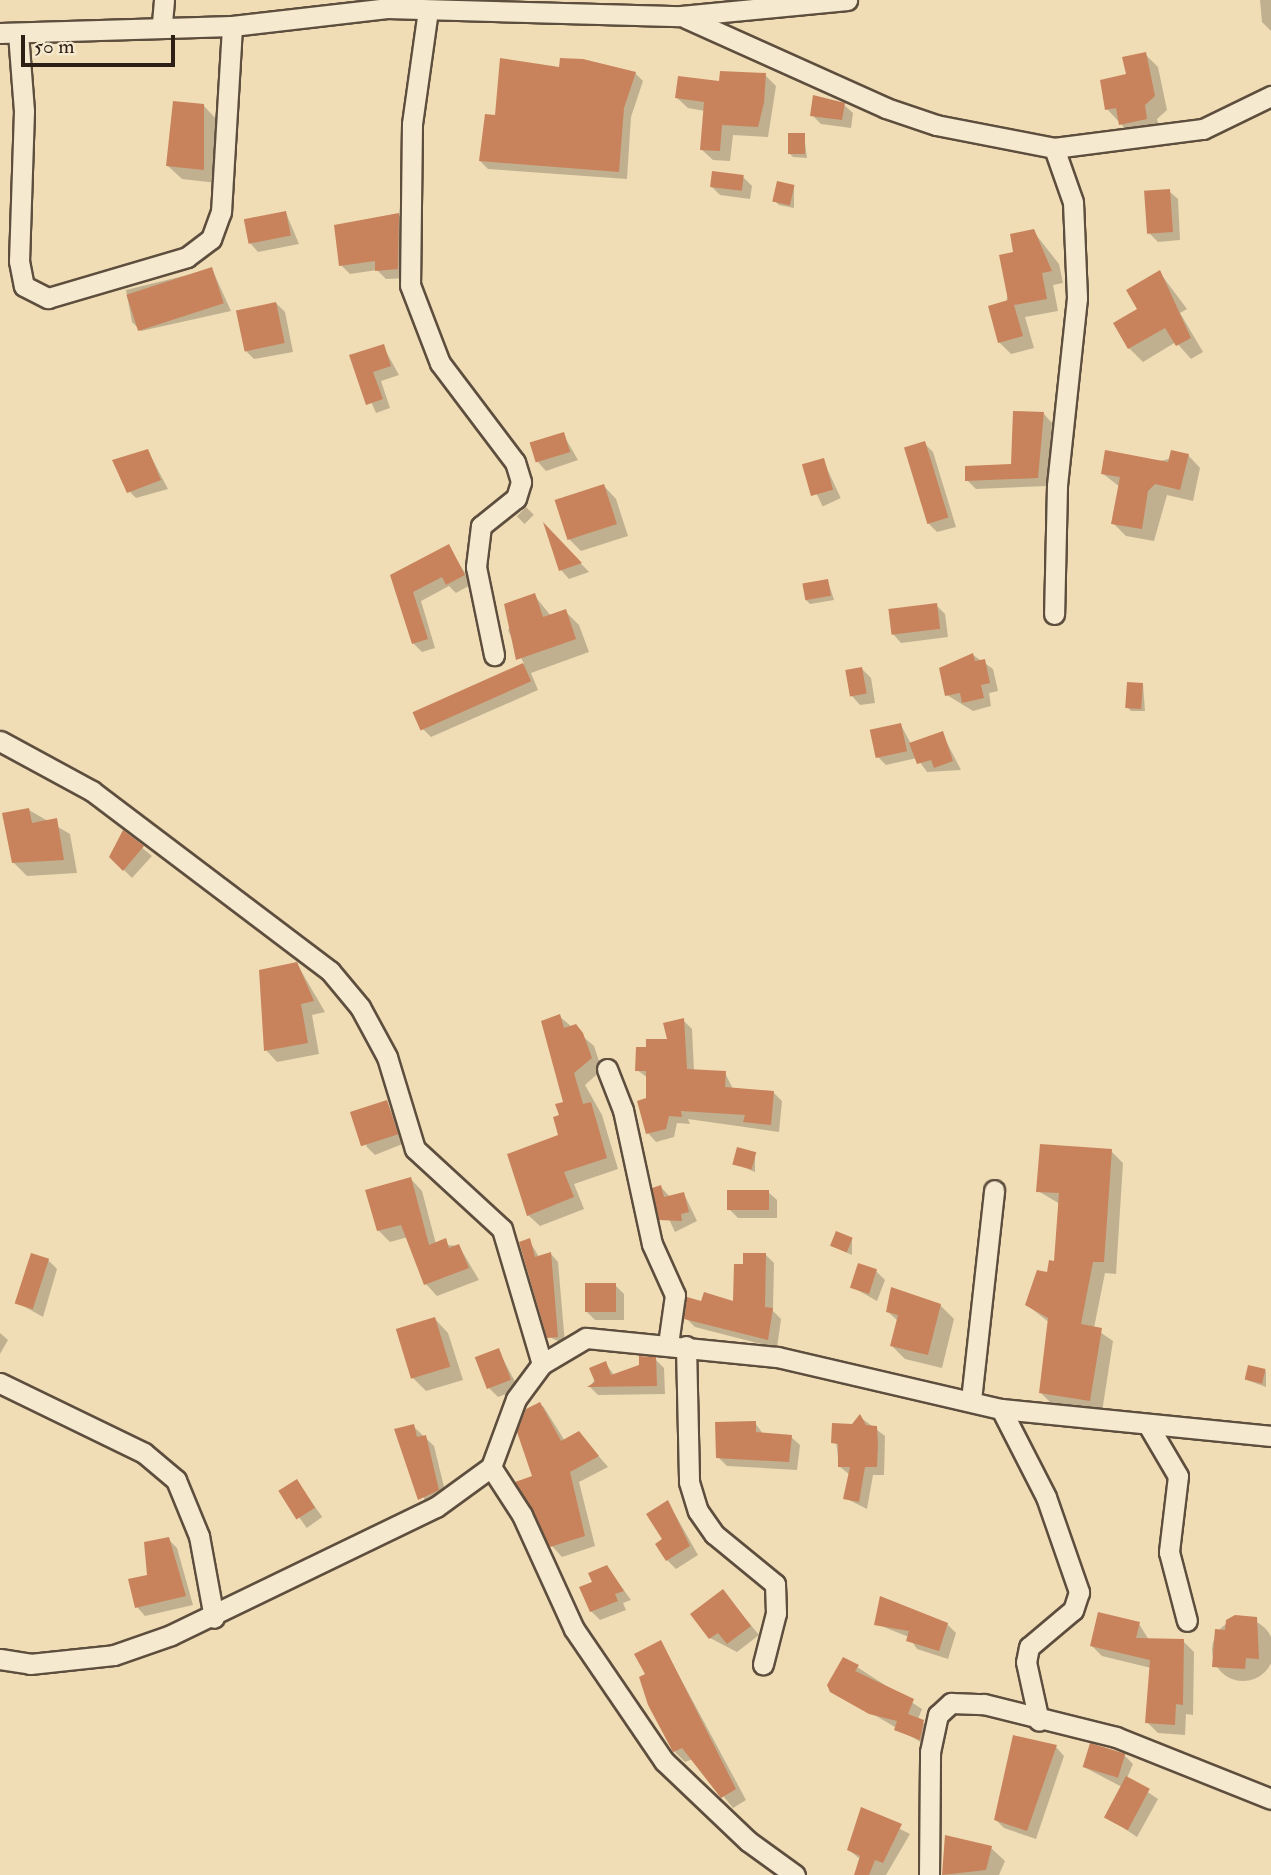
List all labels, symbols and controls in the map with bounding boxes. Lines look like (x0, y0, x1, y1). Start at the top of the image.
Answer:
scale bar (24, 21, 178, 65)
text: 50 m (34, 33, 75, 60)

